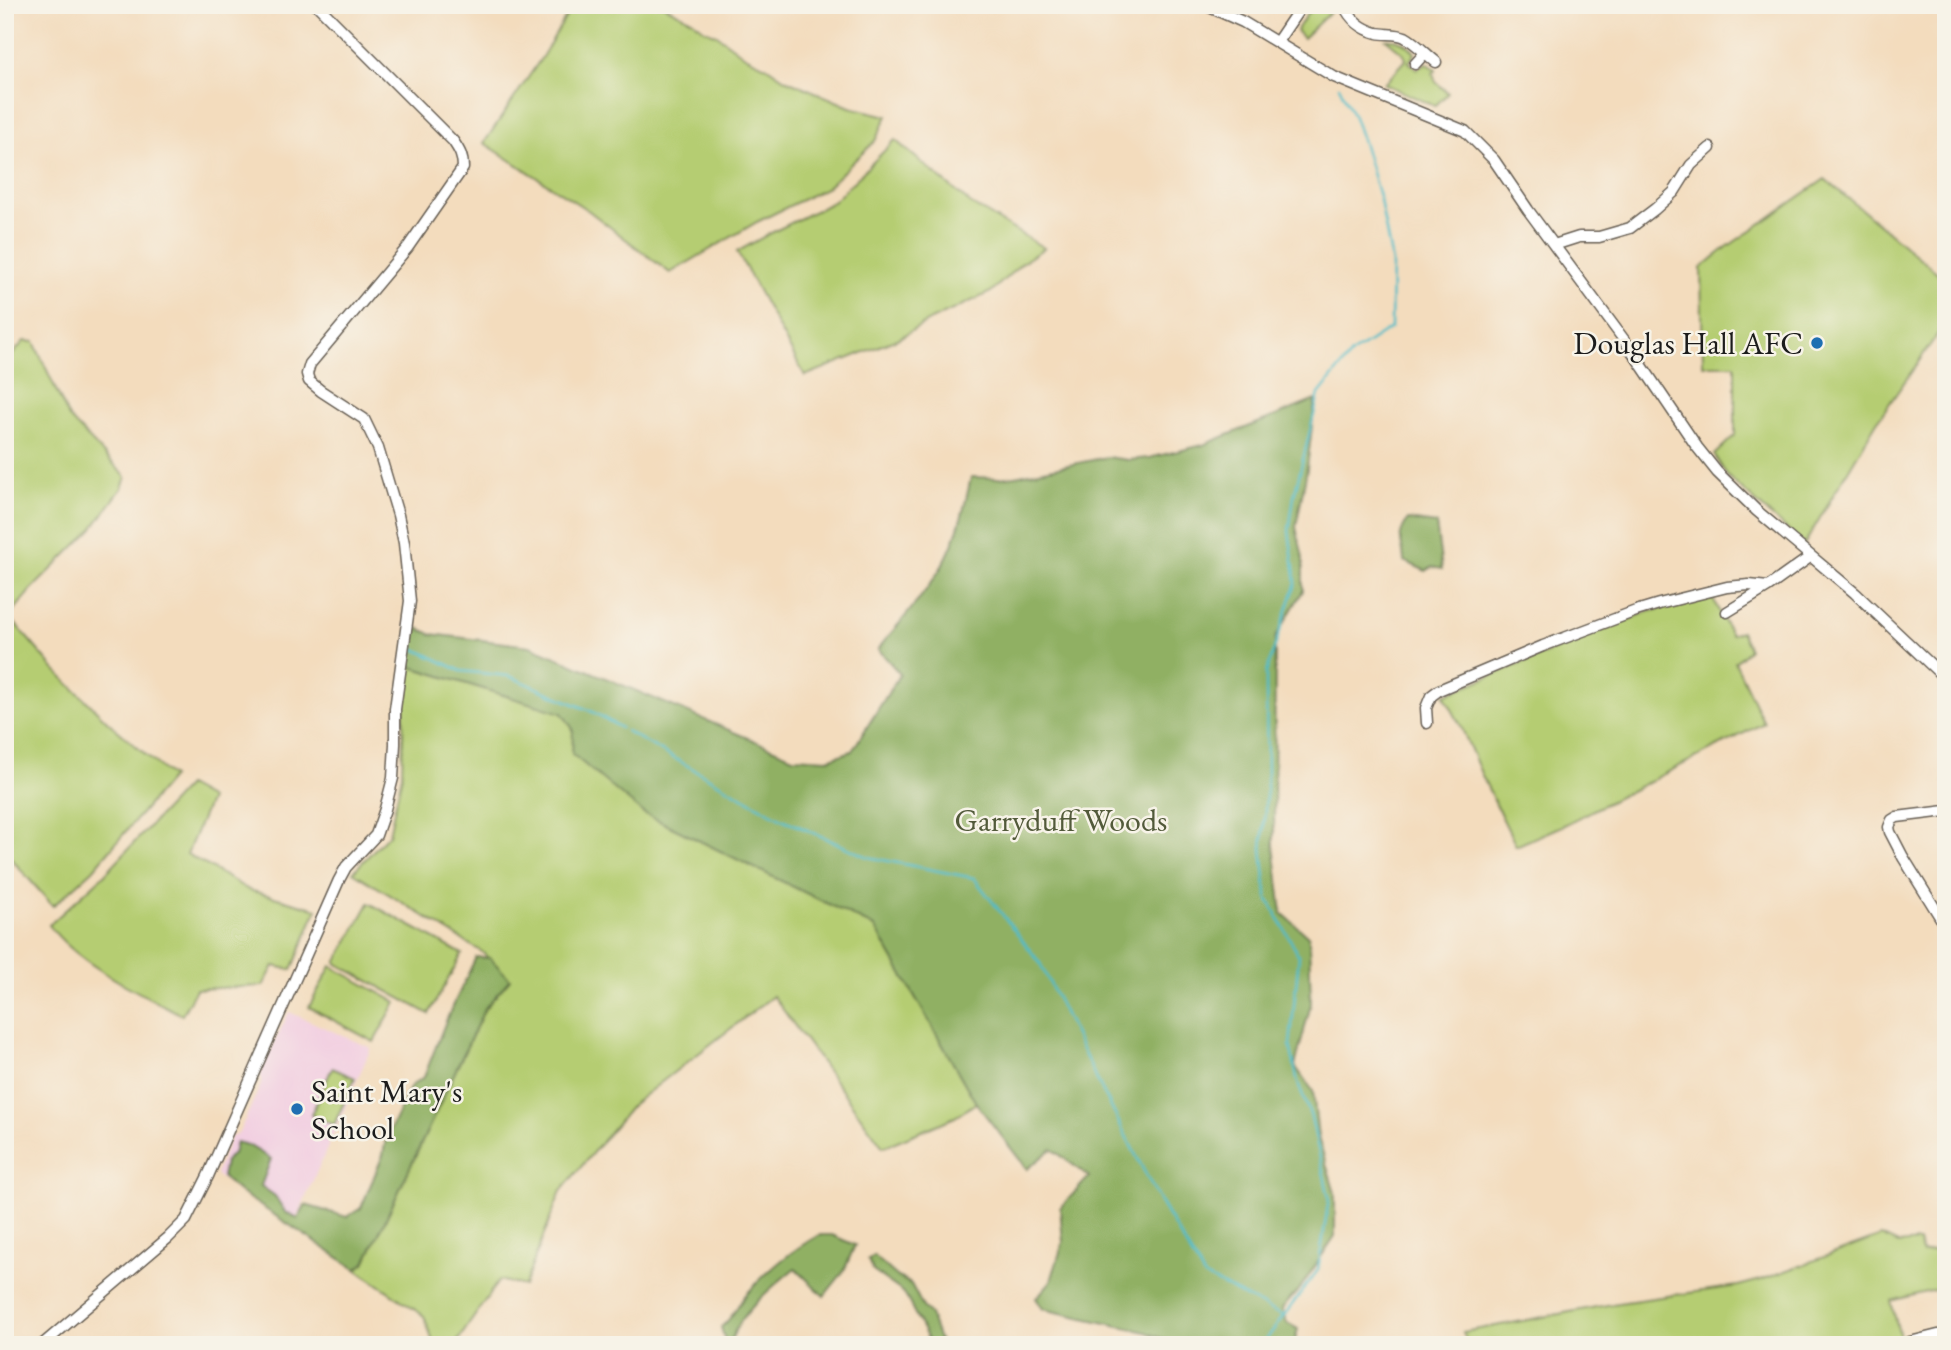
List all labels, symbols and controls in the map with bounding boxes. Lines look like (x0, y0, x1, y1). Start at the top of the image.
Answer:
place label: Douglas Hall AFC (1573, 322, 1803, 364)
marker: Douglas Hall AFC (1809, 335, 1825, 351)
park label: Garryduff Woods (955, 799, 1167, 841)
place label: Saint Mary's School (311, 1070, 462, 1149)
marker: Saint Mary's School (289, 1101, 305, 1117)

